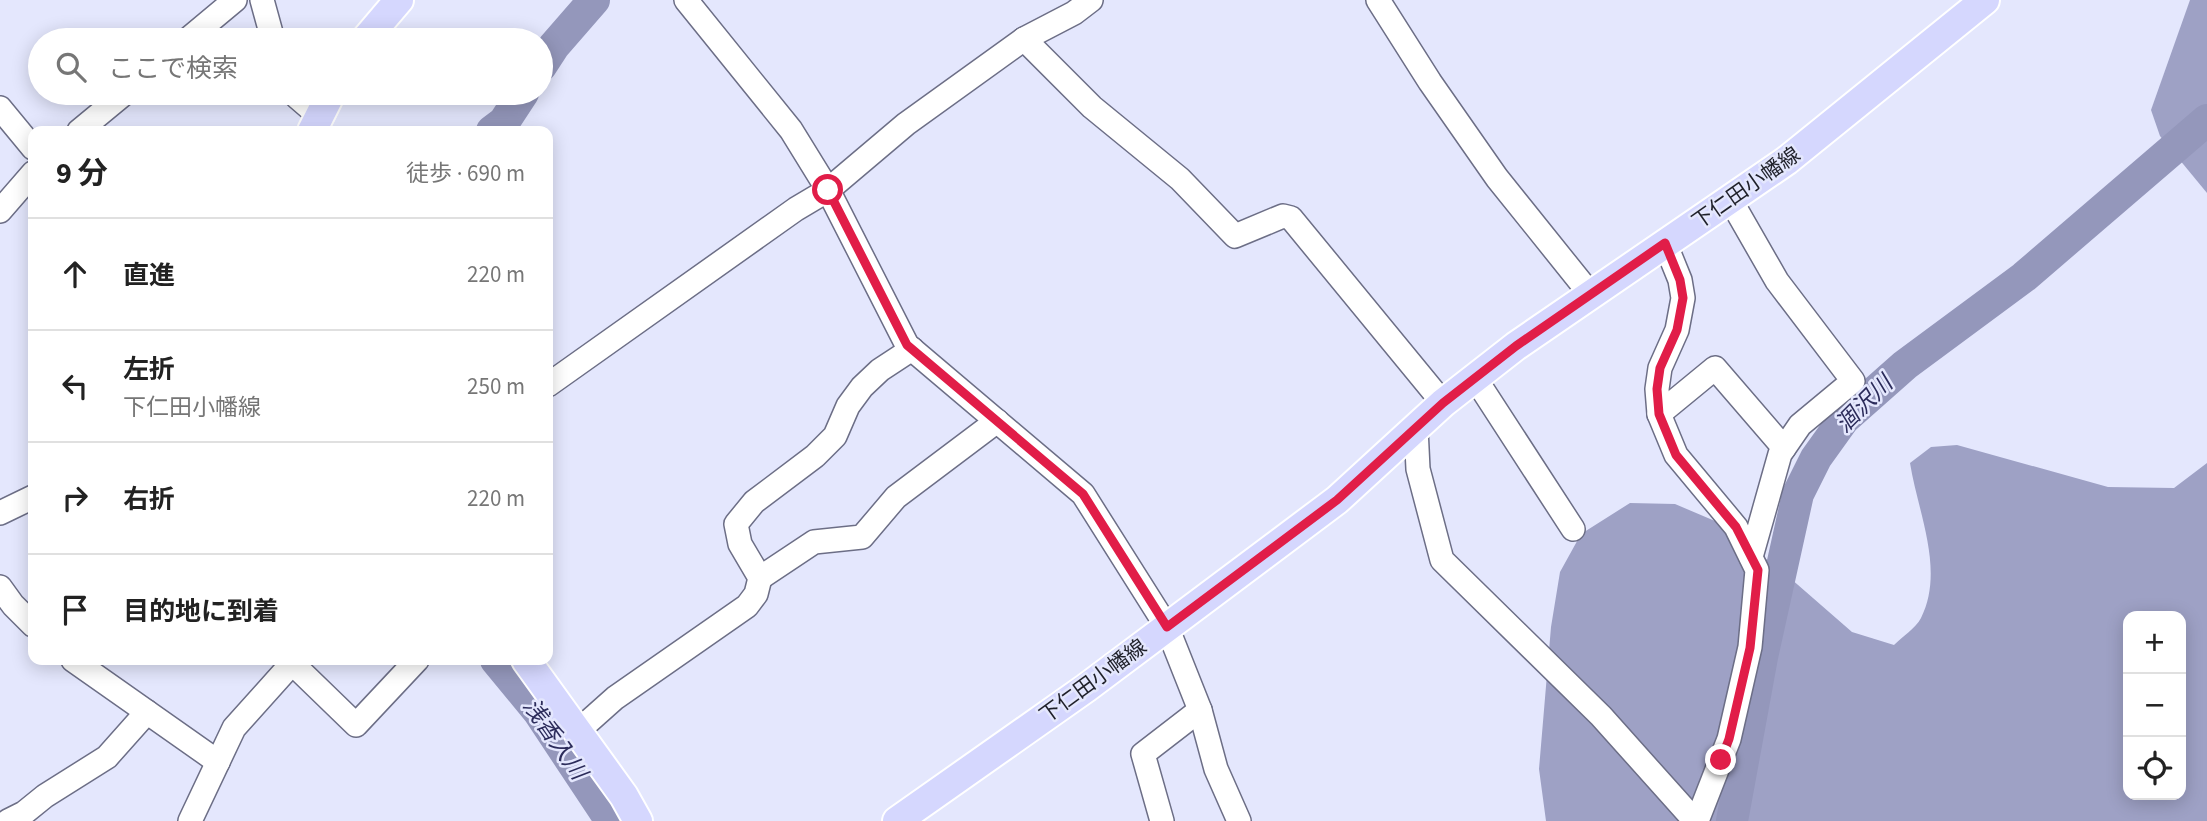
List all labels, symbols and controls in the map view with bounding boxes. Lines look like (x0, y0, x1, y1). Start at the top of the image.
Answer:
search box (28, 28, 553, 105)
icon: search (52, 48, 90, 86)
text: ここで検索 (108, 50, 238, 87)
street label: 下仁田小幡線 (1686, 140, 1806, 236)
text: 9 分 (56, 152, 108, 195)
text: 徒歩 · 690 m (406, 157, 525, 190)
route start (812, 174, 843, 205)
icon: ahead (56, 255, 94, 293)
text: 直進 (123, 257, 175, 294)
text: 220 m (467, 258, 525, 291)
text: 左折 (123, 351, 175, 388)
water label: 涸沢川 (1828, 366, 1902, 440)
icon: left (56, 367, 94, 405)
text: 250 m (467, 370, 525, 403)
text: 下仁田小幡線 (123, 391, 261, 424)
icon: right (56, 479, 94, 517)
text: 右折 (123, 481, 175, 518)
text: 220 m (467, 482, 525, 515)
icon: arrive (56, 591, 94, 629)
text: 目的地に到着 (123, 593, 279, 630)
map controls (2123, 611, 2186, 800)
button: + (2123, 611, 2186, 674)
street label: 下仁田小幡線 (1033, 632, 1153, 730)
button: − (2123, 674, 2186, 737)
water label: 浅香入川 (515, 692, 597, 789)
button: locate (2123, 737, 2186, 800)
route end (1705, 744, 1736, 775)

